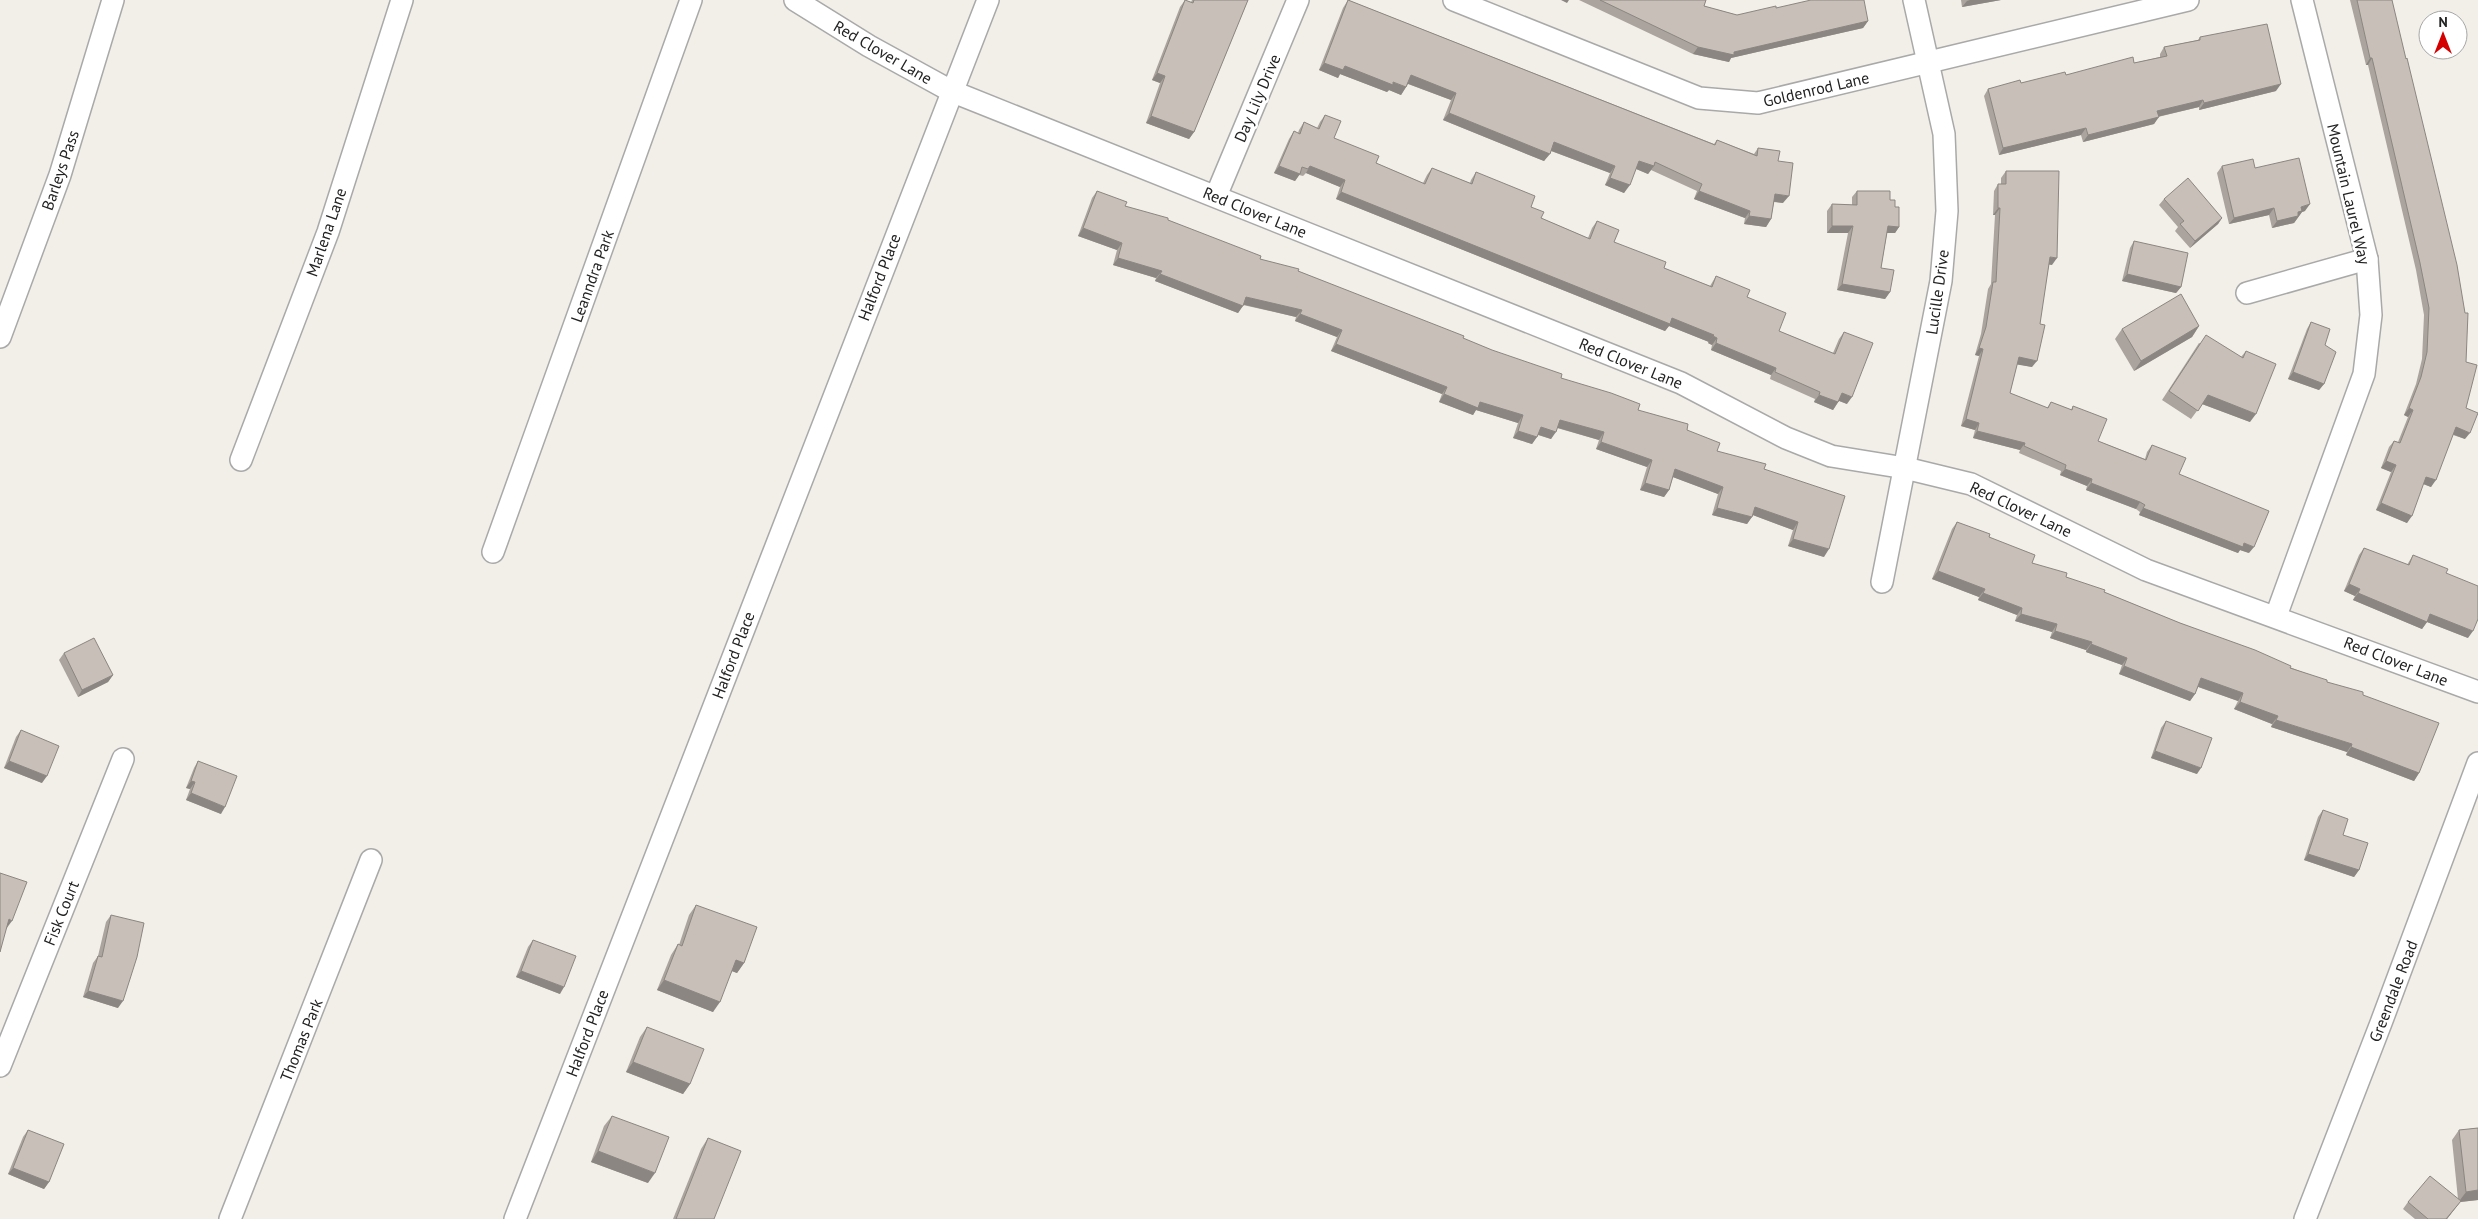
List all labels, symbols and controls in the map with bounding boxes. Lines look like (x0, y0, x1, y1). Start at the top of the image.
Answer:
north arrow (2418, 10, 2468, 60)
text: N (2438, 13, 2448, 31)
street label: Red Clover Lane (830, 16, 936, 88)
street label: Day Lily Drive (1229, 51, 1285, 145)
street label: Goldenrod Lane (1761, 67, 1871, 111)
street label: Mountain Laurel Way (2323, 122, 2375, 267)
street label: Barleys Pass (37, 127, 83, 213)
street label: Red Clover Lane (1200, 182, 1310, 242)
street label: Marlena Lane (301, 185, 351, 279)
street label: Leanndra Park (566, 227, 618, 325)
street label: Halford Place (853, 231, 905, 323)
street label: Lucille Drive (1921, 248, 1953, 336)
street label: Red Clover Lane (1576, 333, 1686, 393)
street label: Red Clover Lane (1967, 477, 2075, 541)
street label: Halford Place (707, 609, 759, 701)
street label: Red Clover Lane (2341, 632, 2451, 690)
street label: Fisk Court (39, 877, 83, 948)
street label: Greendale Road (2364, 937, 2422, 1045)
street label: Halford Place (561, 987, 613, 1079)
street label: Thomas Park (275, 995, 327, 1084)

